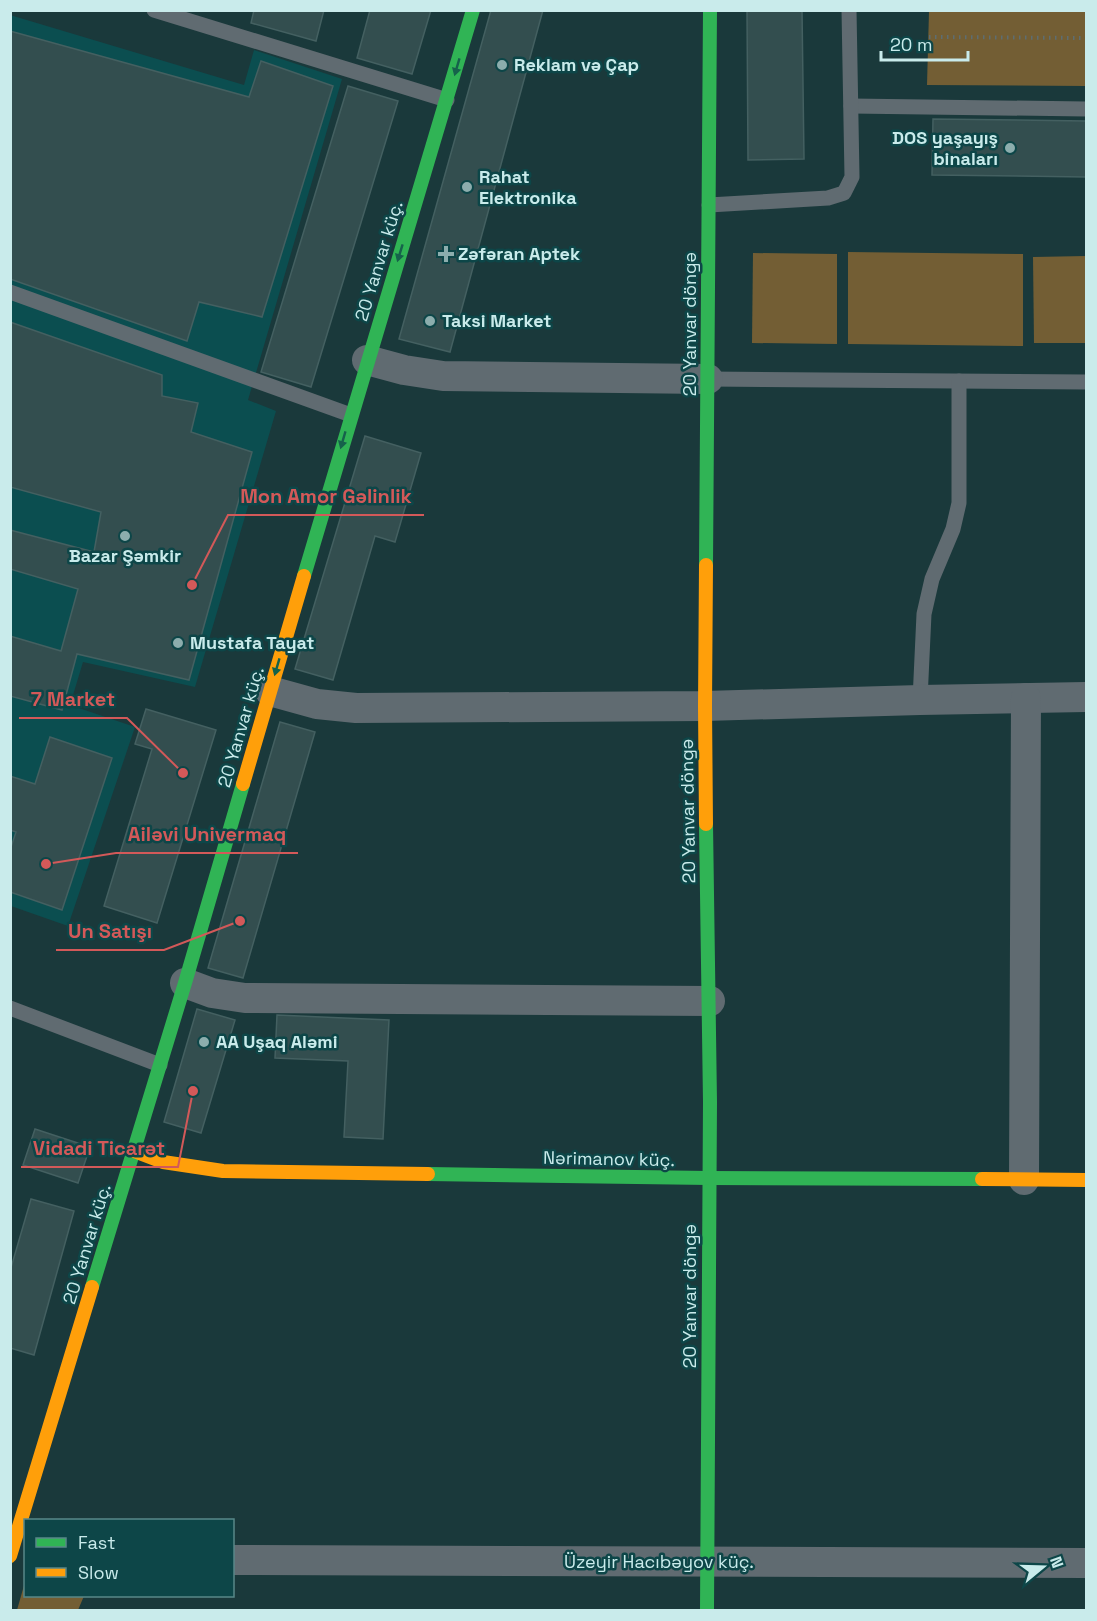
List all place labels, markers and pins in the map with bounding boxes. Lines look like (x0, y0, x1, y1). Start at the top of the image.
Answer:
place label: Reklam və Çap (514, 53, 639, 76)
marker: Reklam və Çap (495, 58, 509, 72)
place label: DOS yaşayış binaları (892, 126, 998, 170)
marker: DOS yaşayış binaları (1003, 141, 1017, 155)
place label: Rahat Elektronika (479, 165, 577, 209)
marker: Rahat Elektronika (460, 180, 474, 194)
place label: Zəfəran Aptek (458, 242, 580, 265)
marker: Zəfəran Aptek (439, 247, 453, 261)
place label: Taksi Market (442, 309, 551, 332)
marker: Taksi Market (423, 314, 437, 328)
callout: Mon Amor Gəlinlik (228, 477, 424, 515)
marker: Bazar Şəmkir (118, 529, 132, 543)
place label: Bazar Şəmkir (69, 544, 181, 567)
place label: Mustafa Tayat (190, 631, 315, 654)
marker: Mustafa Tayat (171, 636, 185, 650)
callout: 7 Market (19, 680, 127, 718)
callout: Ailəvi Univermaq (116, 815, 298, 853)
callout: Un Satışı (56, 912, 164, 950)
place label: AA Uşaq Aləmi (216, 1030, 337, 1053)
marker: AA Uşaq Aləmi (197, 1035, 211, 1049)
callout: Vidadi Ticarət (21, 1129, 178, 1167)

